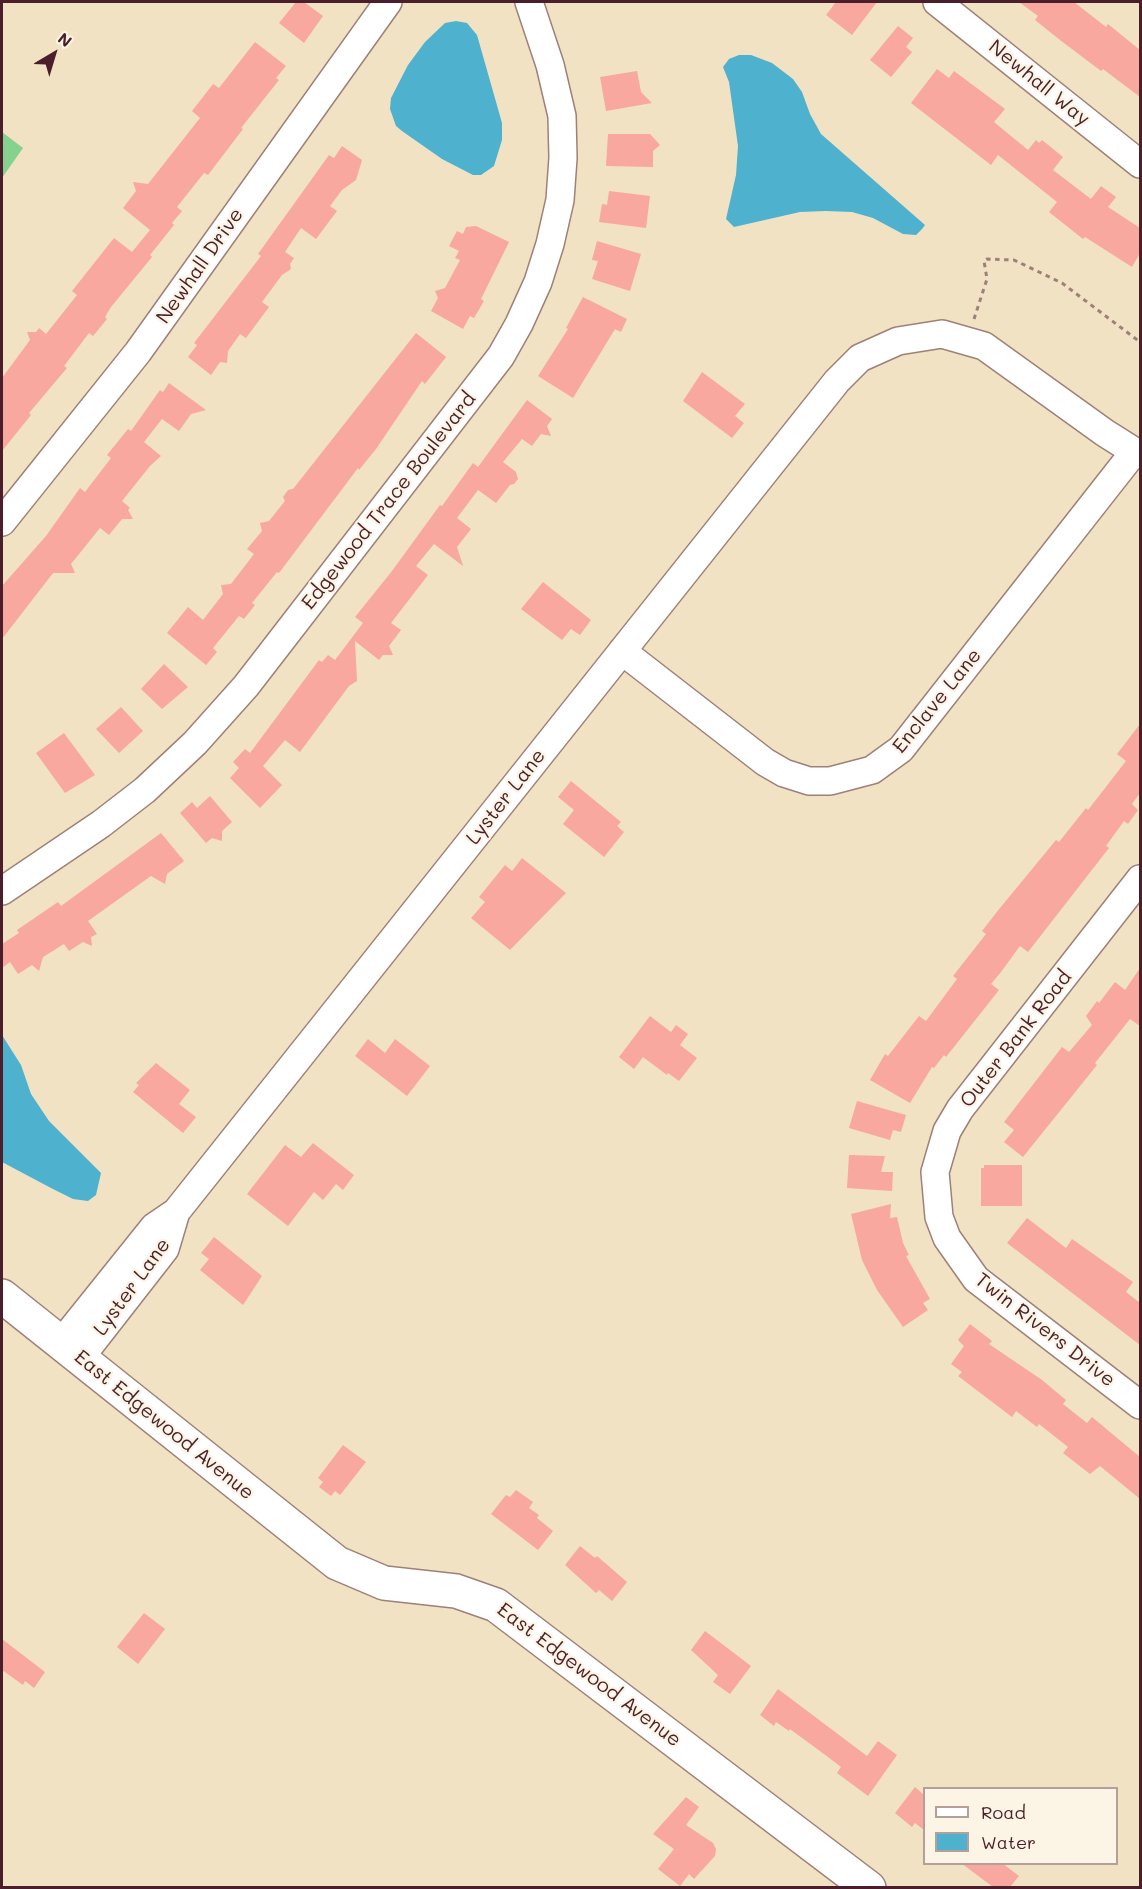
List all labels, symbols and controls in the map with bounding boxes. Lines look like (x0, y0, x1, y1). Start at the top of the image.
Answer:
north arrow (24, 24, 84, 84)
text: N (54, 27, 77, 51)
street label: Newhall Way (984, 35, 1094, 131)
street label: Newhall Drive (151, 204, 249, 328)
street label: Edgewood Trace Boulevard (297, 388, 481, 614)
street label: Enclave Lane (888, 644, 986, 758)
street label: Lyster Lane (461, 744, 551, 850)
street label: Outer Bank Road (955, 966, 1077, 1112)
street label: Lyster Lane (89, 1234, 175, 1340)
street label: Twin Rivers Drive (970, 1268, 1120, 1392)
street label: East Edgewood Avenue (69, 1345, 259, 1505)
street label: East Edgewood Avenue (492, 1598, 686, 1752)
legend (923, 1787, 1118, 1865)
text: Road (981, 1800, 1026, 1824)
text: Water (981, 1830, 1036, 1854)

